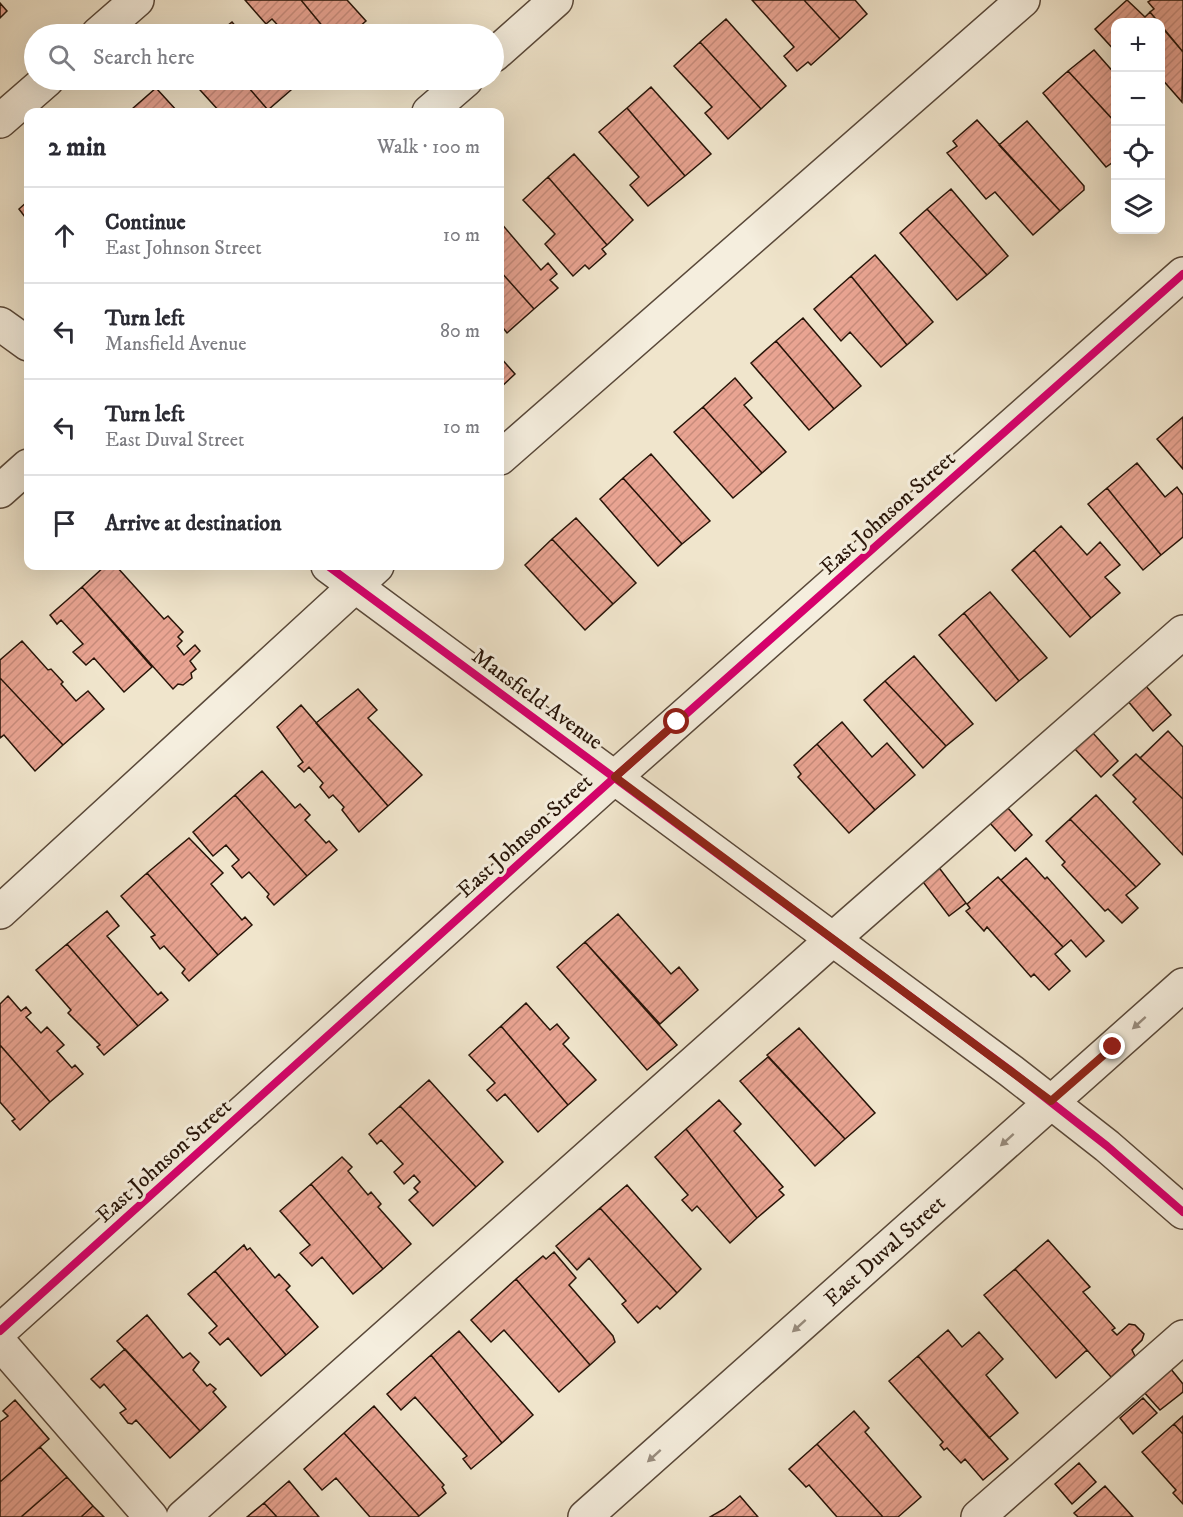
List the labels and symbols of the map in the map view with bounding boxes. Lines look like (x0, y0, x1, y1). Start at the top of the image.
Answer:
street label: East Johnson Street (815, 445, 961, 581)
street label: Mansfield Avenue (466, 643, 608, 756)
route start (663, 708, 689, 734)
street label: East Johnson Street (452, 768, 598, 904)
one-way arrow (1132, 1016, 1147, 1029)
route end (1099, 1033, 1125, 1059)
street label: East Johnson Street (91, 1093, 237, 1229)
one-way arrow (1000, 1133, 1015, 1147)
street label: East Duval Street (819, 1190, 951, 1312)
one-way arrow (792, 1319, 807, 1332)
one-way arrow (646, 1449, 661, 1463)

